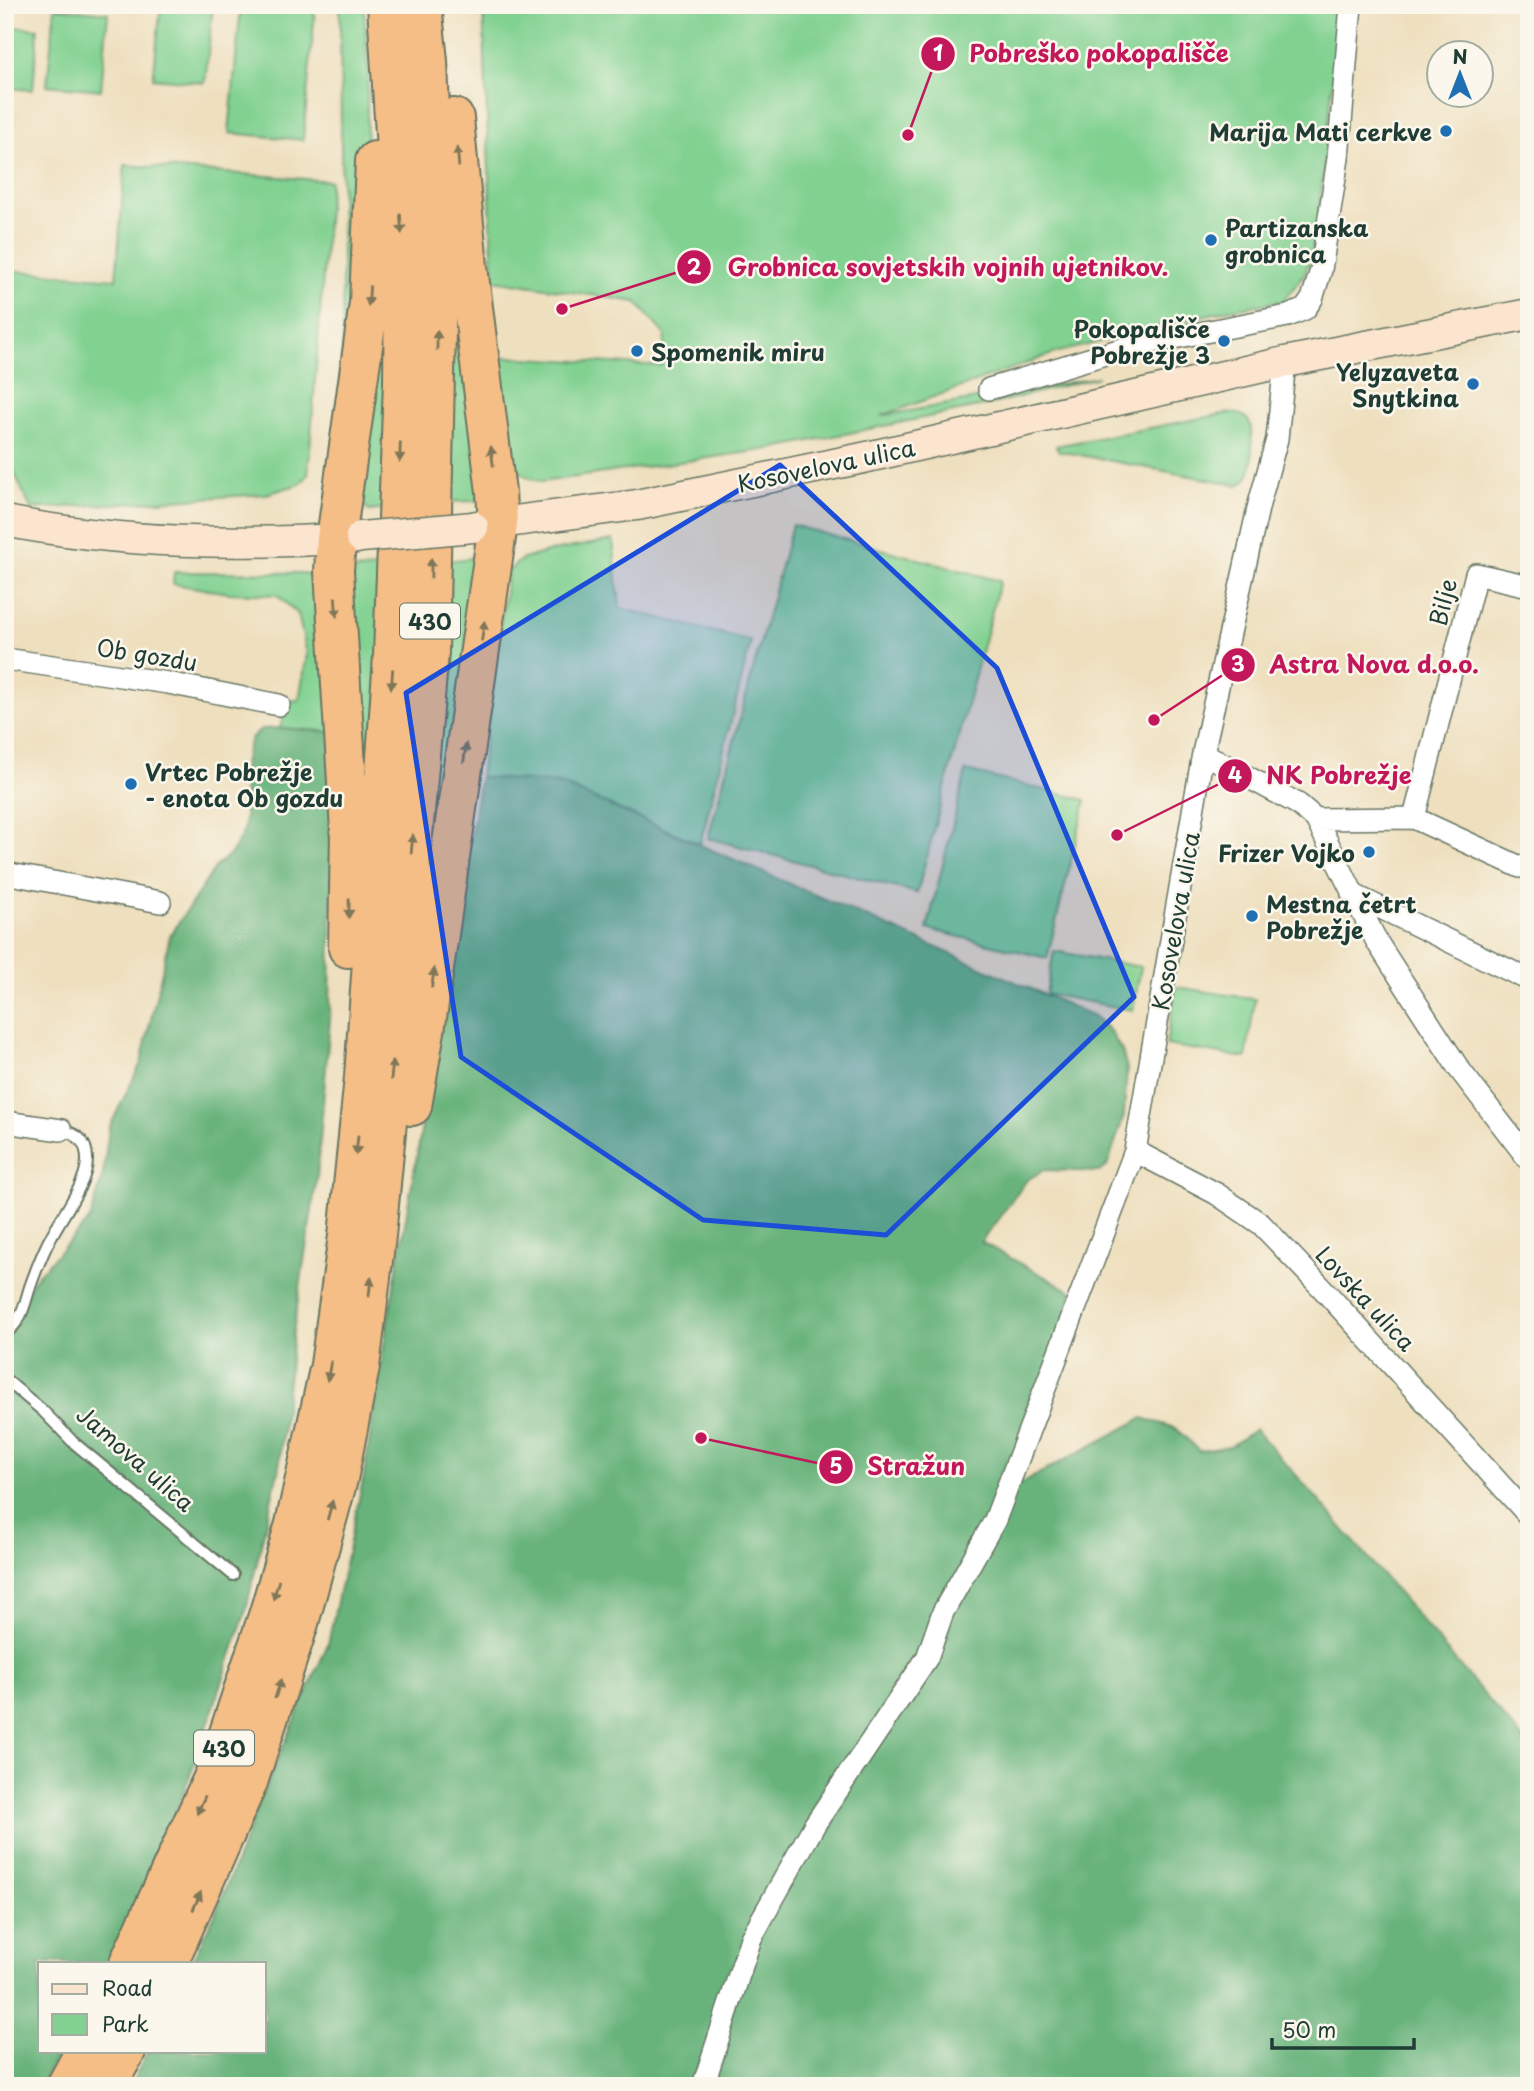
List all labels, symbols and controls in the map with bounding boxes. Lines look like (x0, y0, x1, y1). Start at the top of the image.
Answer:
callout: Pobreško pokopališče (920, 31, 1243, 76)
text: Pobreško pokopališče (969, 34, 1229, 70)
text: 1 (933, 36, 943, 68)
north arrow (1426, 38, 1496, 108)
text: N (1452, 42, 1468, 70)
place label: Marija Mati cerkve (1209, 114, 1433, 149)
marker: Marija Mati cerkve (1438, 123, 1454, 139)
one-way arrow (452, 146, 463, 168)
place label: Partizanska grobnica (1225, 210, 1369, 271)
one-way arrow (395, 214, 406, 236)
marker: Partizanska grobnica (1203, 232, 1219, 248)
callout: Grobnica sovjetskih vojnih ujetnikov. (676, 245, 1184, 290)
text: Grobnica sovjetskih vojnih ujetnikov. (728, 248, 1168, 284)
text: 2 (687, 250, 702, 282)
one-way arrow (363, 285, 374, 307)
place label: Pokopališče Pobrežje 3 (1074, 311, 1211, 372)
one-way arrow (431, 329, 442, 351)
marker: Pokopališče Pobrežje 3 (1216, 333, 1232, 349)
place label: Spomenik miru (651, 334, 825, 369)
marker: Spomenik miru (629, 343, 645, 359)
place label: Yelyzaveta Snytkina (1336, 354, 1459, 415)
marker: Yelyzaveta Snytkina (1465, 376, 1481, 392)
street label: Kosovelova ulica (734, 429, 919, 501)
one-way arrow (395, 441, 406, 463)
one-way arrow (486, 445, 497, 467)
one-way arrow (426, 557, 437, 579)
street label: Bilje (1419, 575, 1465, 629)
one-way arrow (331, 596, 342, 618)
road number: 430 (400, 604, 460, 638)
one-way arrow (478, 620, 489, 642)
street label: Ob gozdu (94, 629, 200, 679)
callout: Astra Nova d.o.o. (1220, 642, 1493, 687)
text: Astra Nova d.o.o. (1268, 645, 1479, 681)
text: 3 (1231, 647, 1245, 679)
one-way arrow (386, 668, 397, 690)
one-way arrow (460, 742, 471, 764)
callout: NK Pobrežje (1217, 753, 1426, 798)
place label: Vrtec Pobrežje - enota Ob gozdu (145, 754, 343, 815)
text: NK Pobrežje (1266, 756, 1412, 792)
text: 4 (1228, 758, 1242, 790)
marker: Vrtec Pobrežje - enota Ob gozdu (123, 776, 139, 792)
street label: Kosovelova ulica (1142, 828, 1208, 1013)
one-way arrow (407, 832, 418, 854)
place label: Frizer Vojko (1218, 835, 1355, 870)
marker: Frizer Vojko (1361, 844, 1377, 860)
place label: Mestna četrt Pobrežje (1266, 886, 1417, 947)
one-way arrow (343, 897, 355, 919)
marker: Mestna četrt Pobrežje (1244, 908, 1260, 924)
one-way arrow (427, 967, 438, 989)
one-way arrow (387, 1059, 398, 1081)
one-way arrow (352, 1134, 363, 1156)
street label: Lovska ulica (1308, 1238, 1424, 1359)
one-way arrow (364, 1275, 375, 1297)
one-way arrow (323, 1360, 334, 1382)
street label: Jamova ulica (69, 1397, 203, 1520)
callout: Stražun (818, 1445, 979, 1490)
text: Stražun (867, 1447, 965, 1483)
text: 5 (829, 1449, 843, 1481)
one-way arrow (325, 1499, 336, 1521)
one-way arrow (270, 1579, 281, 1601)
one-way arrow (273, 1678, 284, 1699)
road number: 430 (194, 1730, 254, 1766)
one-way arrow (195, 1794, 206, 1815)
one-way arrow (191, 1891, 203, 1911)
legend (38, 1962, 266, 2052)
text: Road (102, 1971, 153, 2003)
text: Park (102, 2007, 149, 2039)
scale bar (1272, 2007, 1413, 2051)
text: 50 m (1282, 2013, 1336, 2045)

